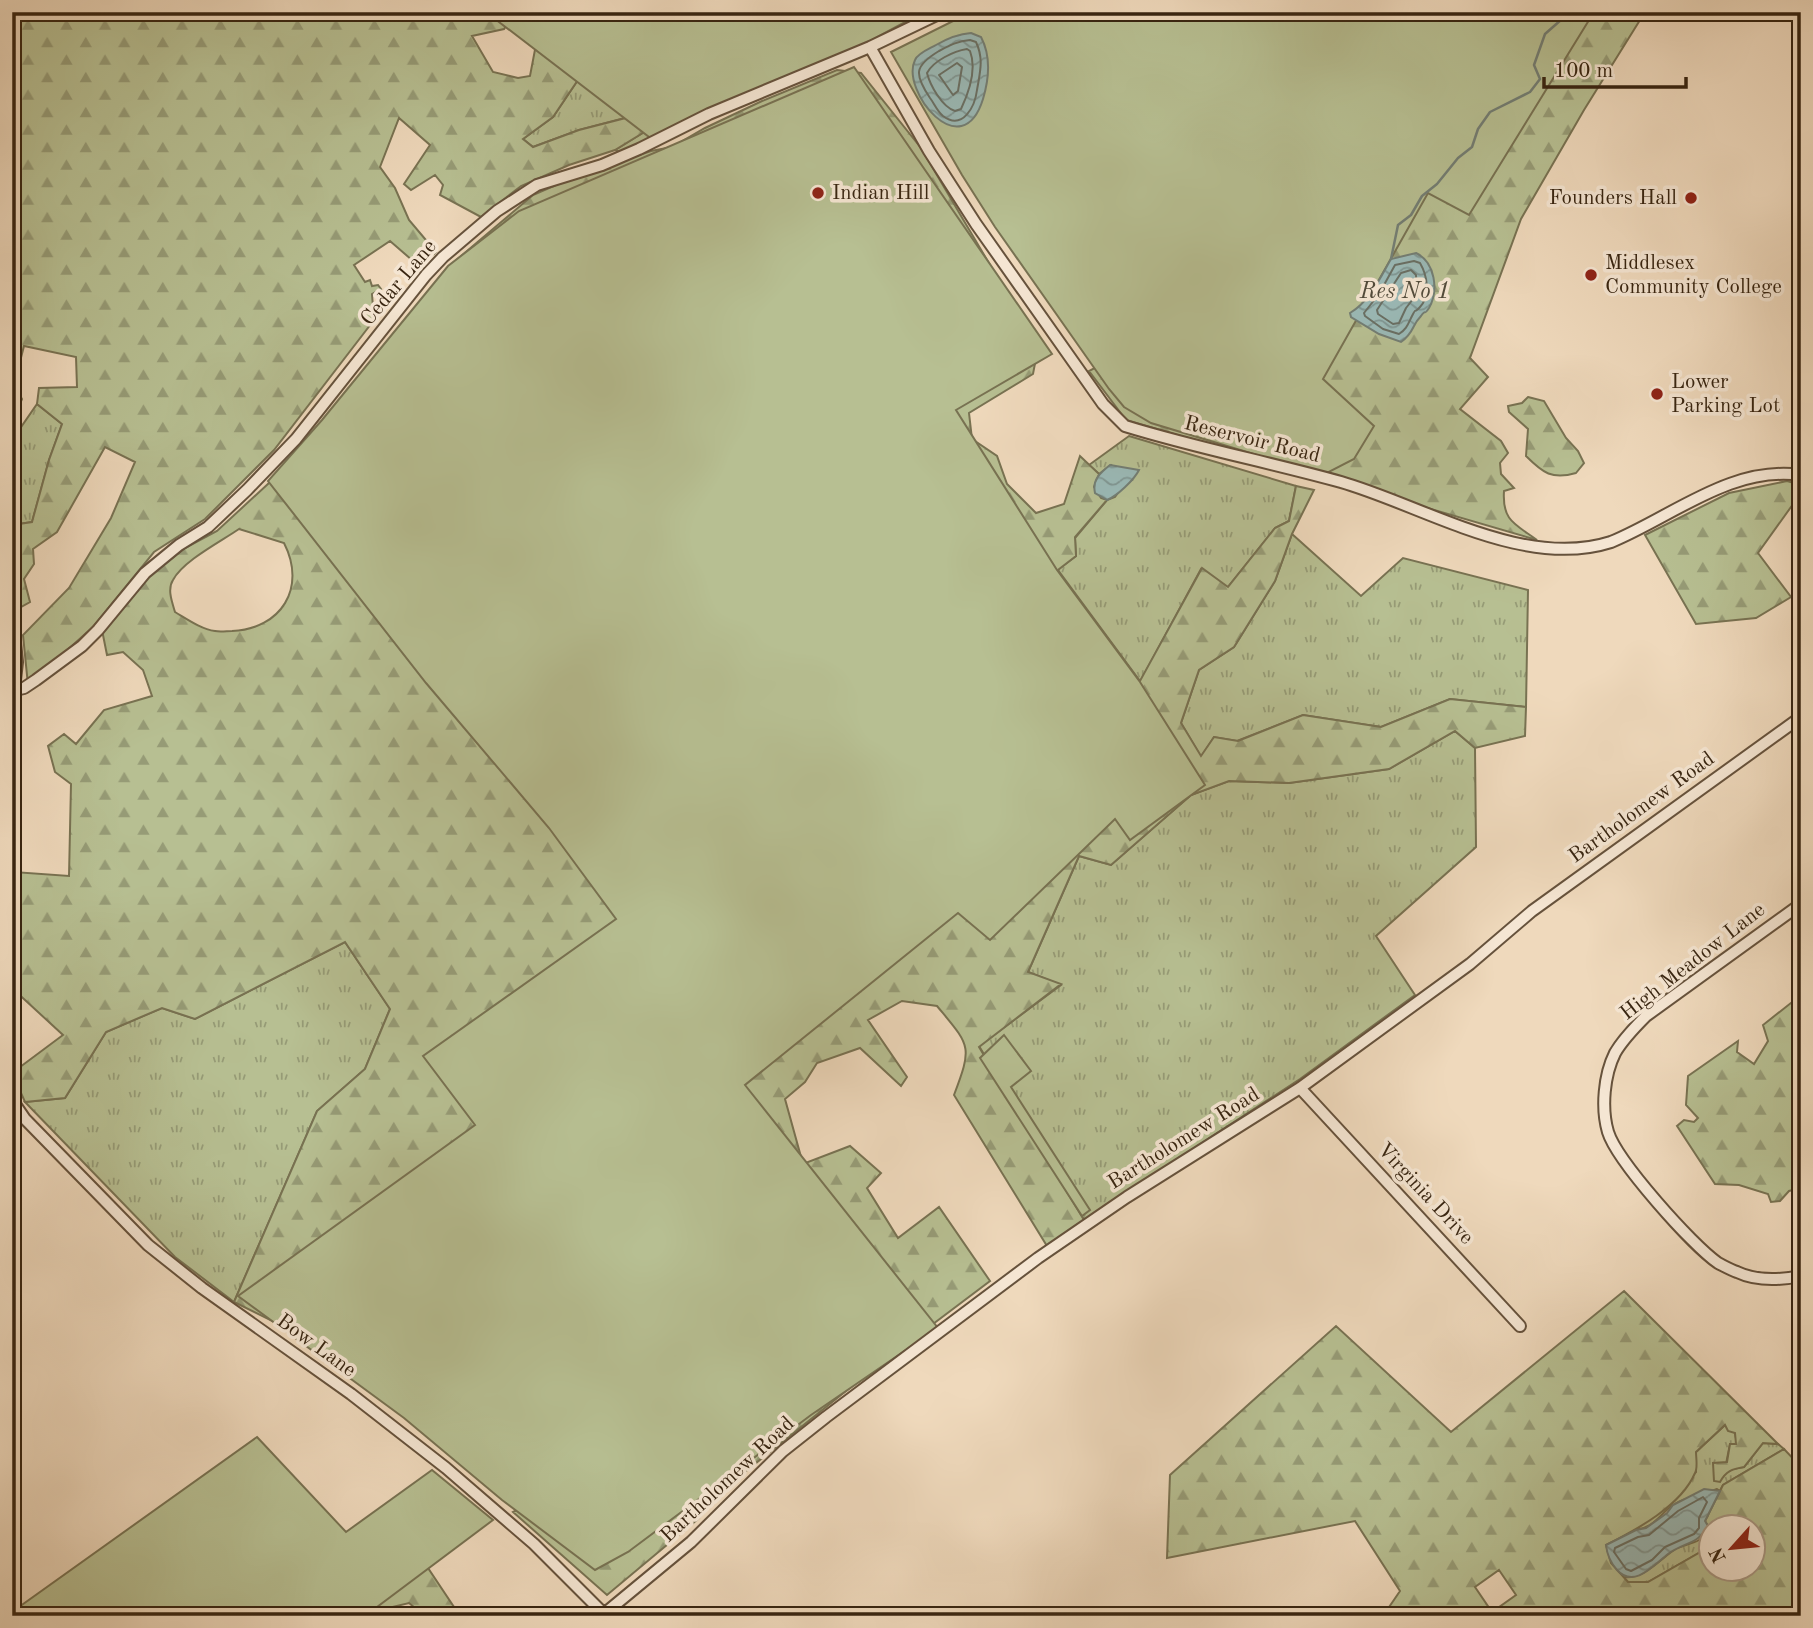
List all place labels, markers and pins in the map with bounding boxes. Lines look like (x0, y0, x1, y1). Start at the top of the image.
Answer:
place label: Indian Hill (832, 183, 930, 204)
marker: Indian Hill (810, 185, 826, 201)
place label: Founders Hall (1549, 188, 1677, 209)
marker: Founders Hall (1683, 190, 1699, 206)
place label: Middlesex Community College (1605, 253, 1782, 298)
marker: Middlesex Community College (1583, 267, 1599, 283)
place label: Lower Parking Lot (1671, 372, 1780, 417)
marker: Lower Parking Lot (1649, 386, 1665, 402)

